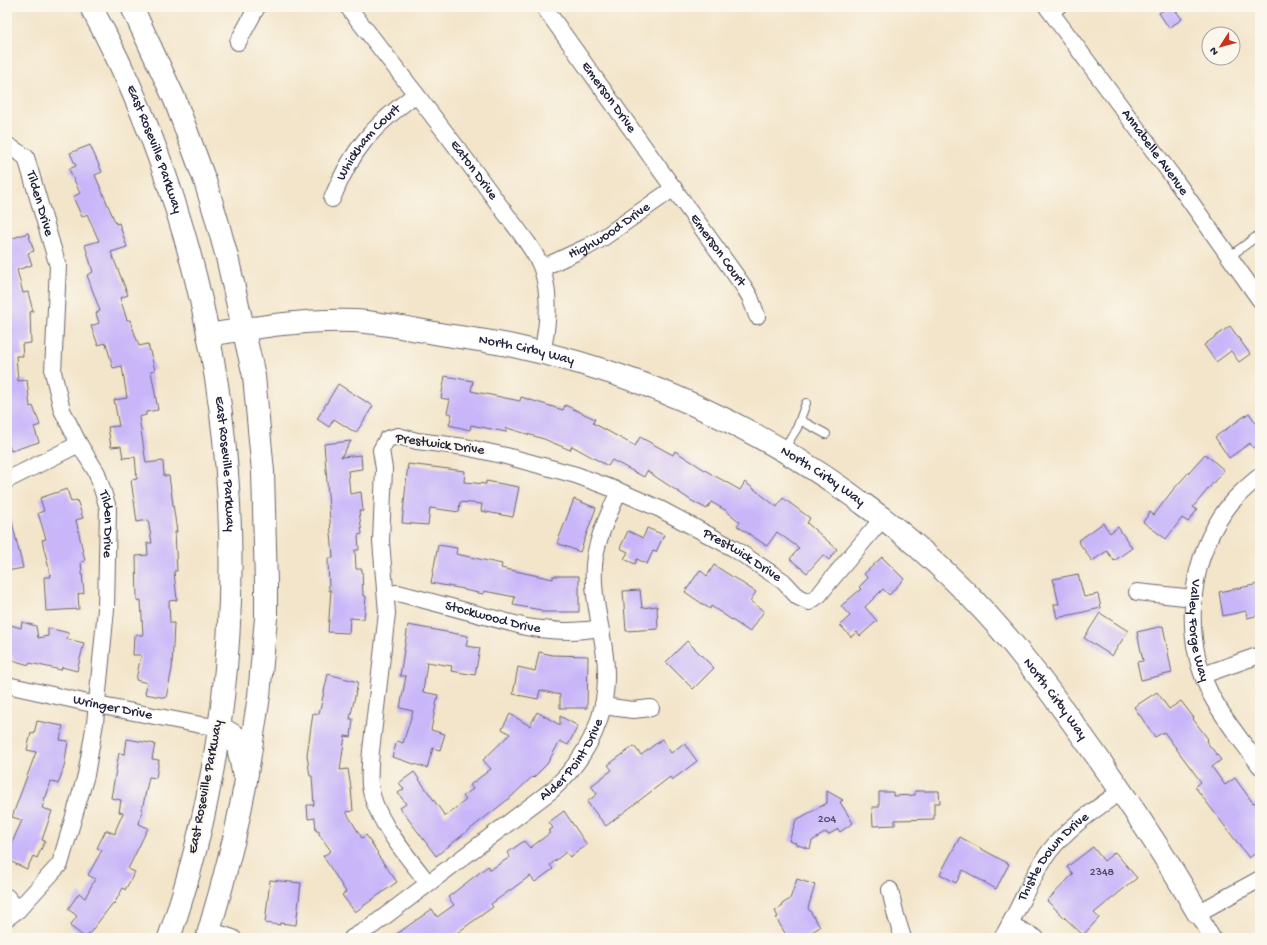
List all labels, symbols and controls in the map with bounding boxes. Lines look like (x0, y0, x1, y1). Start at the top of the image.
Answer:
north arrow (1201, 26, 1241, 66)
text: N (1208, 44, 1221, 57)
street label: Emerson Drive (577, 58, 640, 137)
street label: East Roseville Parkway (122, 82, 186, 216)
street label: Whickham Court (333, 100, 405, 184)
street label: Annabelle Avenue (1117, 106, 1192, 200)
street label: Eaton Drive (446, 137, 502, 204)
street label: Tilden Drive (22, 168, 58, 239)
street label: Highwood Drive (566, 198, 654, 263)
street label: Emerson Court (686, 211, 750, 291)
street label: North Cirby Way (477, 332, 576, 370)
street label: East Roseville Parkway (210, 395, 239, 532)
street label: Prestwick Drive (394, 430, 486, 460)
street label: North Cirby Way (777, 443, 868, 511)
street label: Tilden Drive (94, 487, 117, 559)
street label: Prestwick Drive (699, 524, 785, 587)
street label: Valley Forge Way (1184, 577, 1213, 684)
street label: Stockwood Drive (443, 597, 542, 638)
street label: North Cirby Way (1019, 655, 1091, 744)
street label: Wringer Drive (71, 691, 154, 724)
street label: Alder Point Drive (536, 716, 608, 805)
street label: East Roseville Parkway (185, 719, 227, 855)
street label: Thistle Down Drive (1014, 808, 1093, 905)
house number: 204 (818, 813, 837, 827)
house number: 2348 (1090, 866, 1115, 880)

